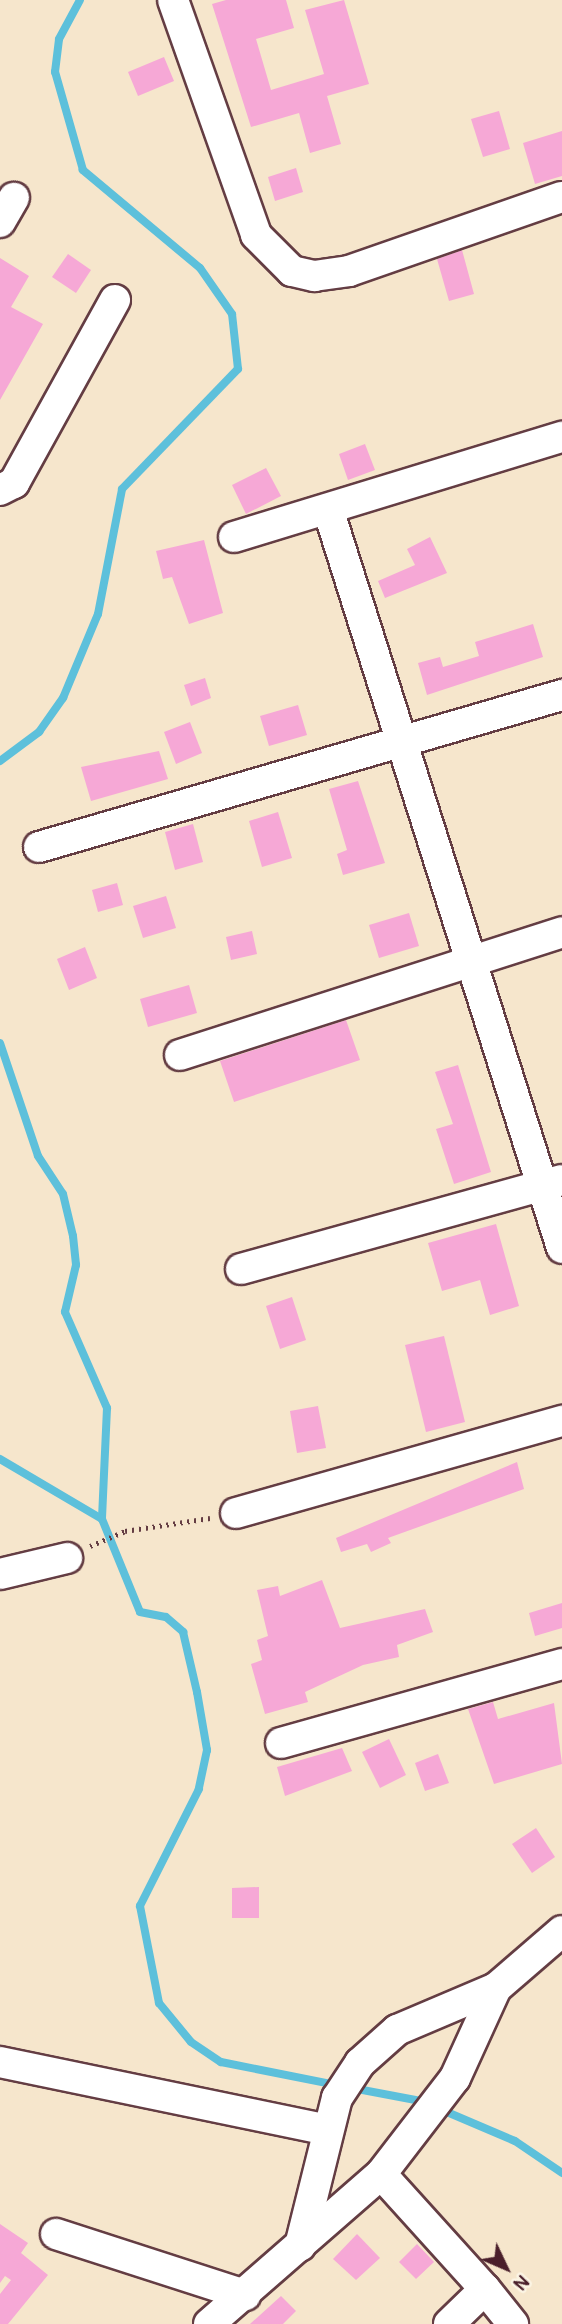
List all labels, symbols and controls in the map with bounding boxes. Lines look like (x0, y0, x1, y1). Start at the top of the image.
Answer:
north arrow (471, 2233, 541, 2303)
text: N (508, 2270, 534, 2296)

